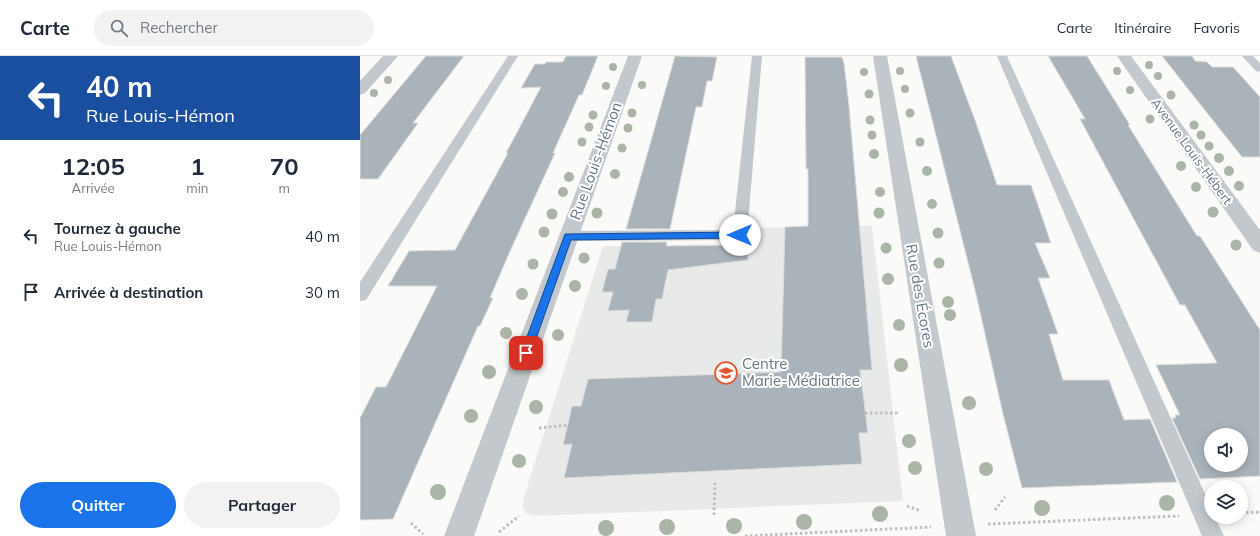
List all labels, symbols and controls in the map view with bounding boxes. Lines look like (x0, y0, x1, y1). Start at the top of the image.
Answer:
search box (94, 10, 374, 46)
text: Carte (20, 16, 70, 40)
icon: search (108, 17, 130, 39)
text: Rechercher (140, 18, 218, 37)
text: Carte (1057, 19, 1092, 37)
text: Itinéraire (1114, 19, 1171, 37)
text: Favoris (1193, 19, 1240, 37)
text: 40 m (86, 69, 152, 104)
icon: left (20, 72, 72, 124)
street label: Avenue Louis-Hébert (1148, 95, 1236, 208)
street label: Rue Louis-Hémon (565, 99, 626, 222)
text: Rue Louis-Hémon (86, 104, 235, 127)
text: 12:05 (61, 151, 125, 181)
text: 1 (190, 151, 205, 181)
text: 70 (270, 151, 299, 181)
text: Arrivée (72, 180, 115, 196)
text: min (186, 180, 208, 196)
text: m (278, 180, 290, 196)
position arrow (719, 214, 761, 256)
text: Tournez à gauche (54, 219, 181, 238)
icon: left (20, 225, 42, 247)
text: 40 m (305, 227, 340, 246)
text: Rue Louis-Hémon (54, 238, 162, 254)
street label: Rue des Écores (902, 242, 939, 349)
icon: arrive (20, 281, 42, 303)
text: Arrivée à destination (54, 283, 203, 302)
text: 30 m (305, 283, 340, 302)
pin (509, 336, 543, 370)
icon: arrive (515, 342, 537, 364)
place label: Centre Marie-Médiatrice (742, 354, 860, 390)
school or university icon: Centre Marie-Médiatrice (713, 360, 739, 386)
map controls (1204, 428, 1248, 524)
button: sound (1204, 428, 1248, 472)
button: layers (1204, 480, 1248, 524)
button: Quitter (20, 482, 176, 528)
button: Partager (184, 482, 340, 528)

